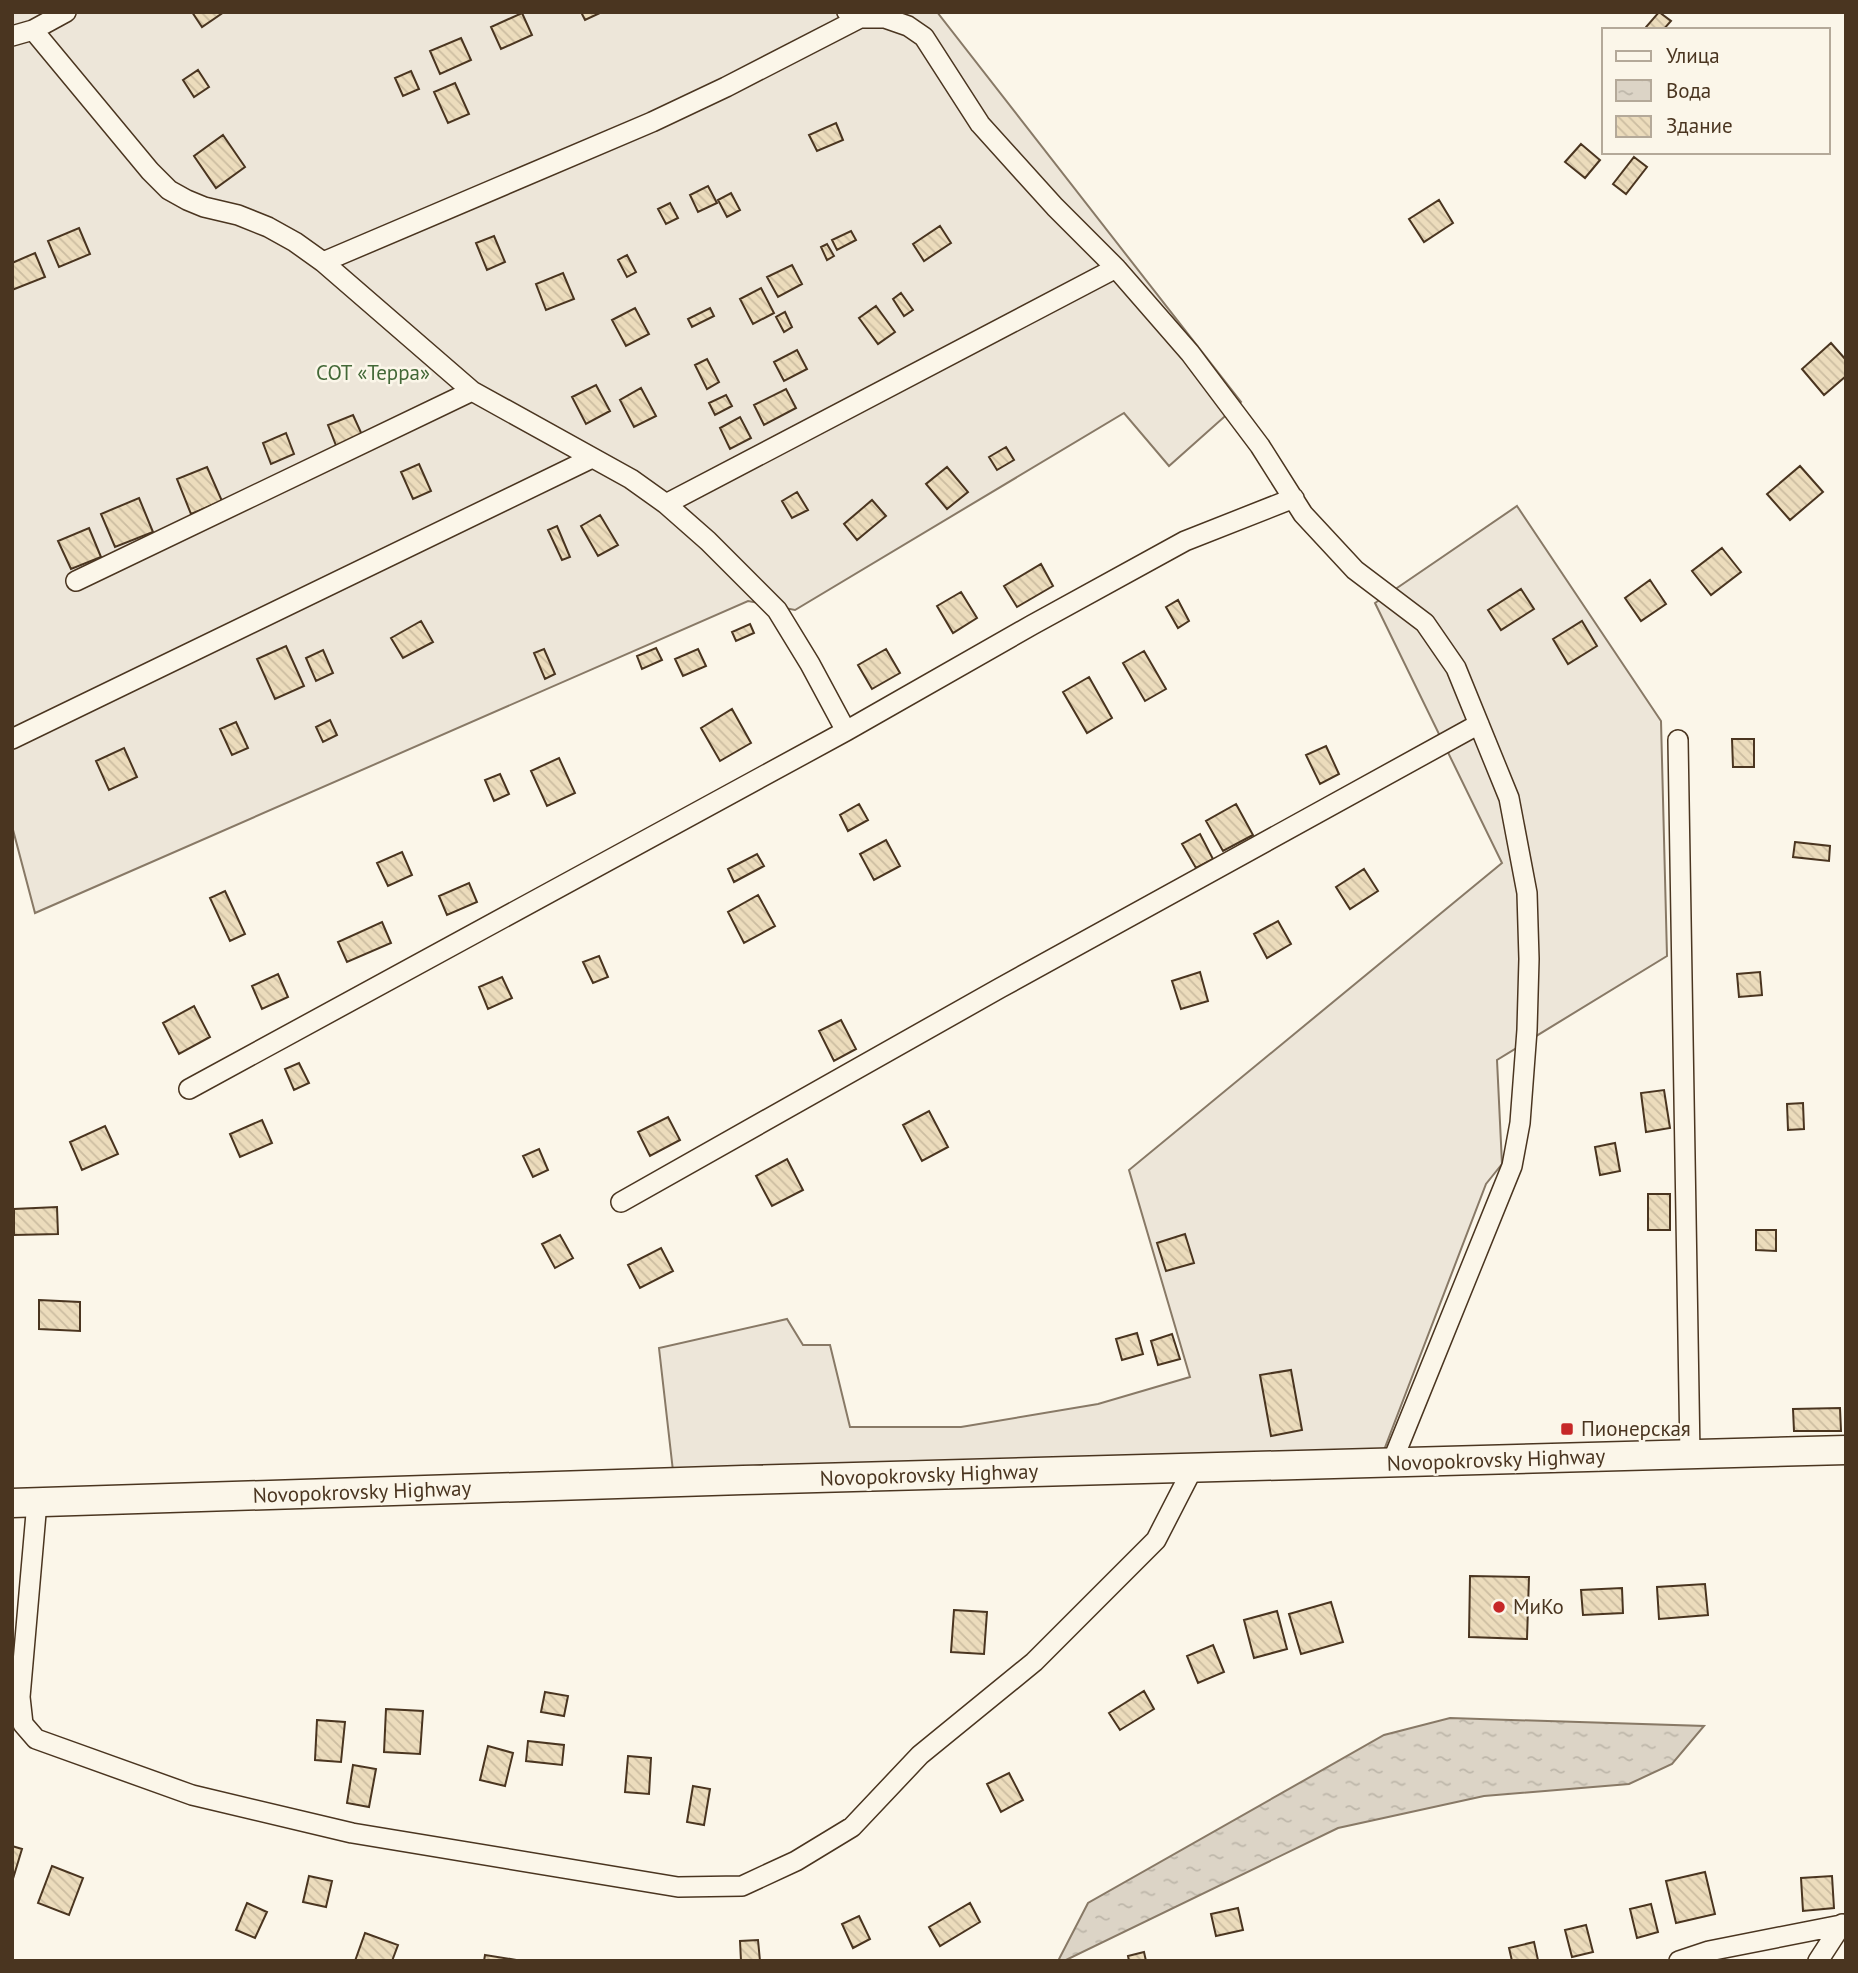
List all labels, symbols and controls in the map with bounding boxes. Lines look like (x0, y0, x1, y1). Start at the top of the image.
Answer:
legend (1602, 28, 1830, 154)
text: Улица (1666, 42, 1720, 69)
text: Вода (1666, 77, 1711, 104)
text: Здание (1666, 112, 1733, 139)
park label: СОТ «Терра» (316, 359, 430, 386)
place label: Пионерская (1581, 1415, 1691, 1442)
marker: Пионерская (1559, 1421, 1575, 1437)
street label: Novopokrovsky Highway (1386, 1442, 1606, 1477)
street label: Novopokrovsky Highway (819, 1457, 1039, 1492)
street label: Novopokrovsky Highway (252, 1474, 472, 1509)
place label: МиКо (1513, 1593, 1564, 1620)
marker: МиКо (1491, 1599, 1507, 1615)

